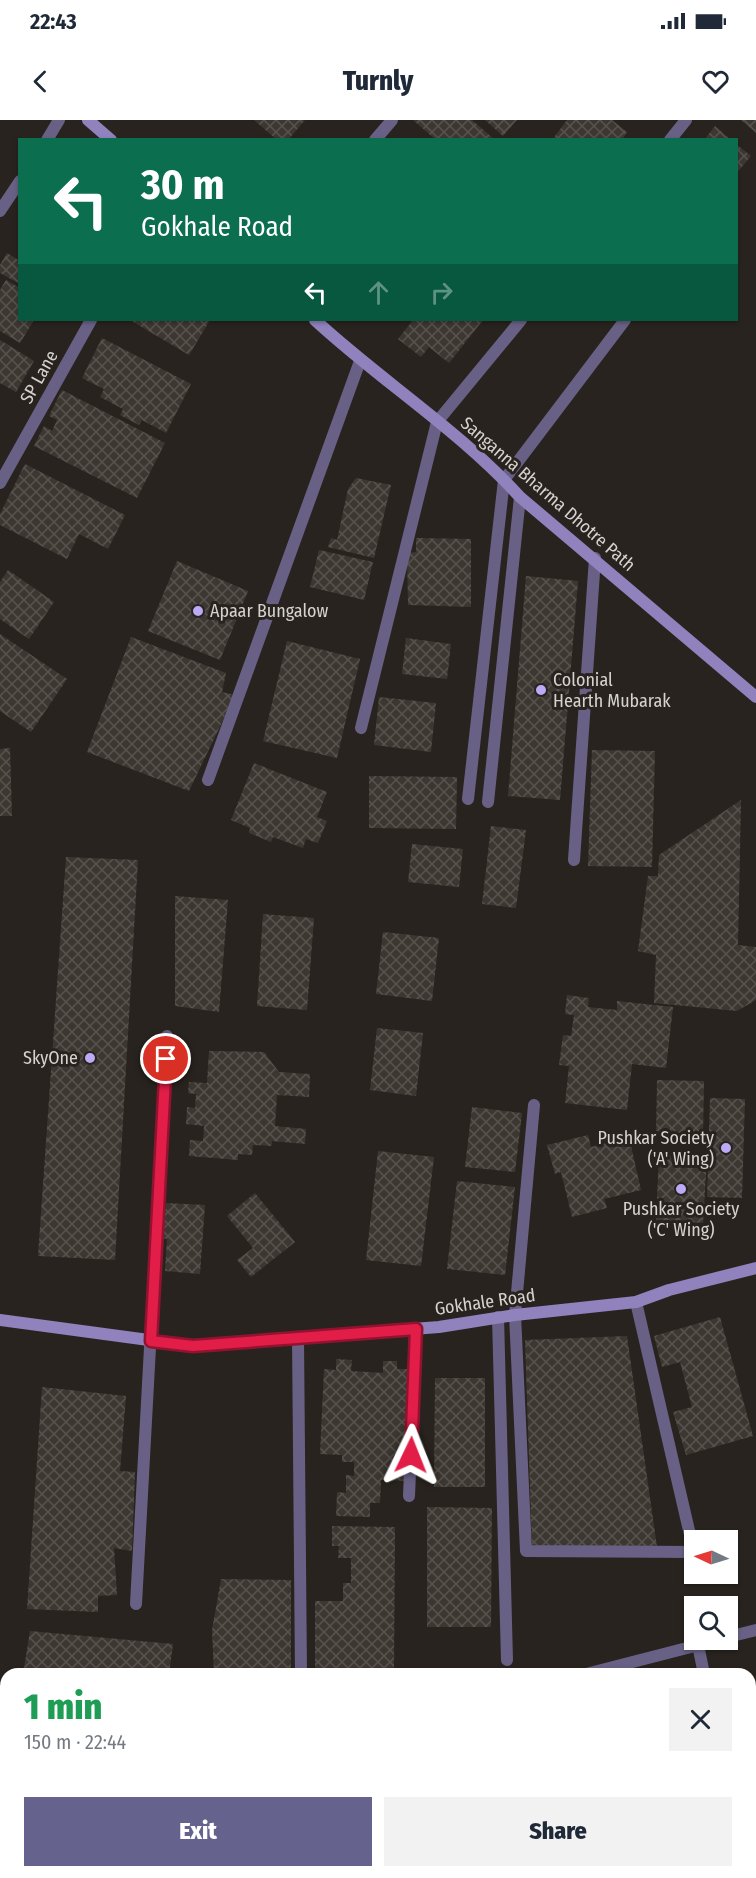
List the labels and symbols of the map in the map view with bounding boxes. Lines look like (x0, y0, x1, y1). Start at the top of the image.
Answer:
street label: SP Lane (15, 346, 63, 408)
street label: Sanganna Bharma Dhotre Path (456, 412, 640, 576)
place label: Apaar Bungalow (210, 600, 329, 622)
marker: Apaar Bungalow (191, 604, 205, 618)
place label: Colonial Hearth Mubarak (553, 669, 671, 712)
marker: Colonial Hearth Mubarak (534, 683, 548, 697)
pin (140, 1033, 191, 1084)
place label: SkyOne (23, 1047, 78, 1069)
marker: SkyOne (83, 1051, 97, 1065)
place label: Pushkar Society ('A' Wing) (598, 1127, 714, 1170)
marker: Pushkar Society ('A' Wing) (719, 1141, 733, 1155)
marker: Pushkar Society ('C' Wing) (674, 1182, 688, 1196)
place label: Pushkar Society ('C' Wing) (623, 1198, 739, 1241)
street label: Gokhale Road (433, 1284, 537, 1320)
position arrow (379, 1423, 443, 1487)
north arrow (684, 1530, 738, 1584)

